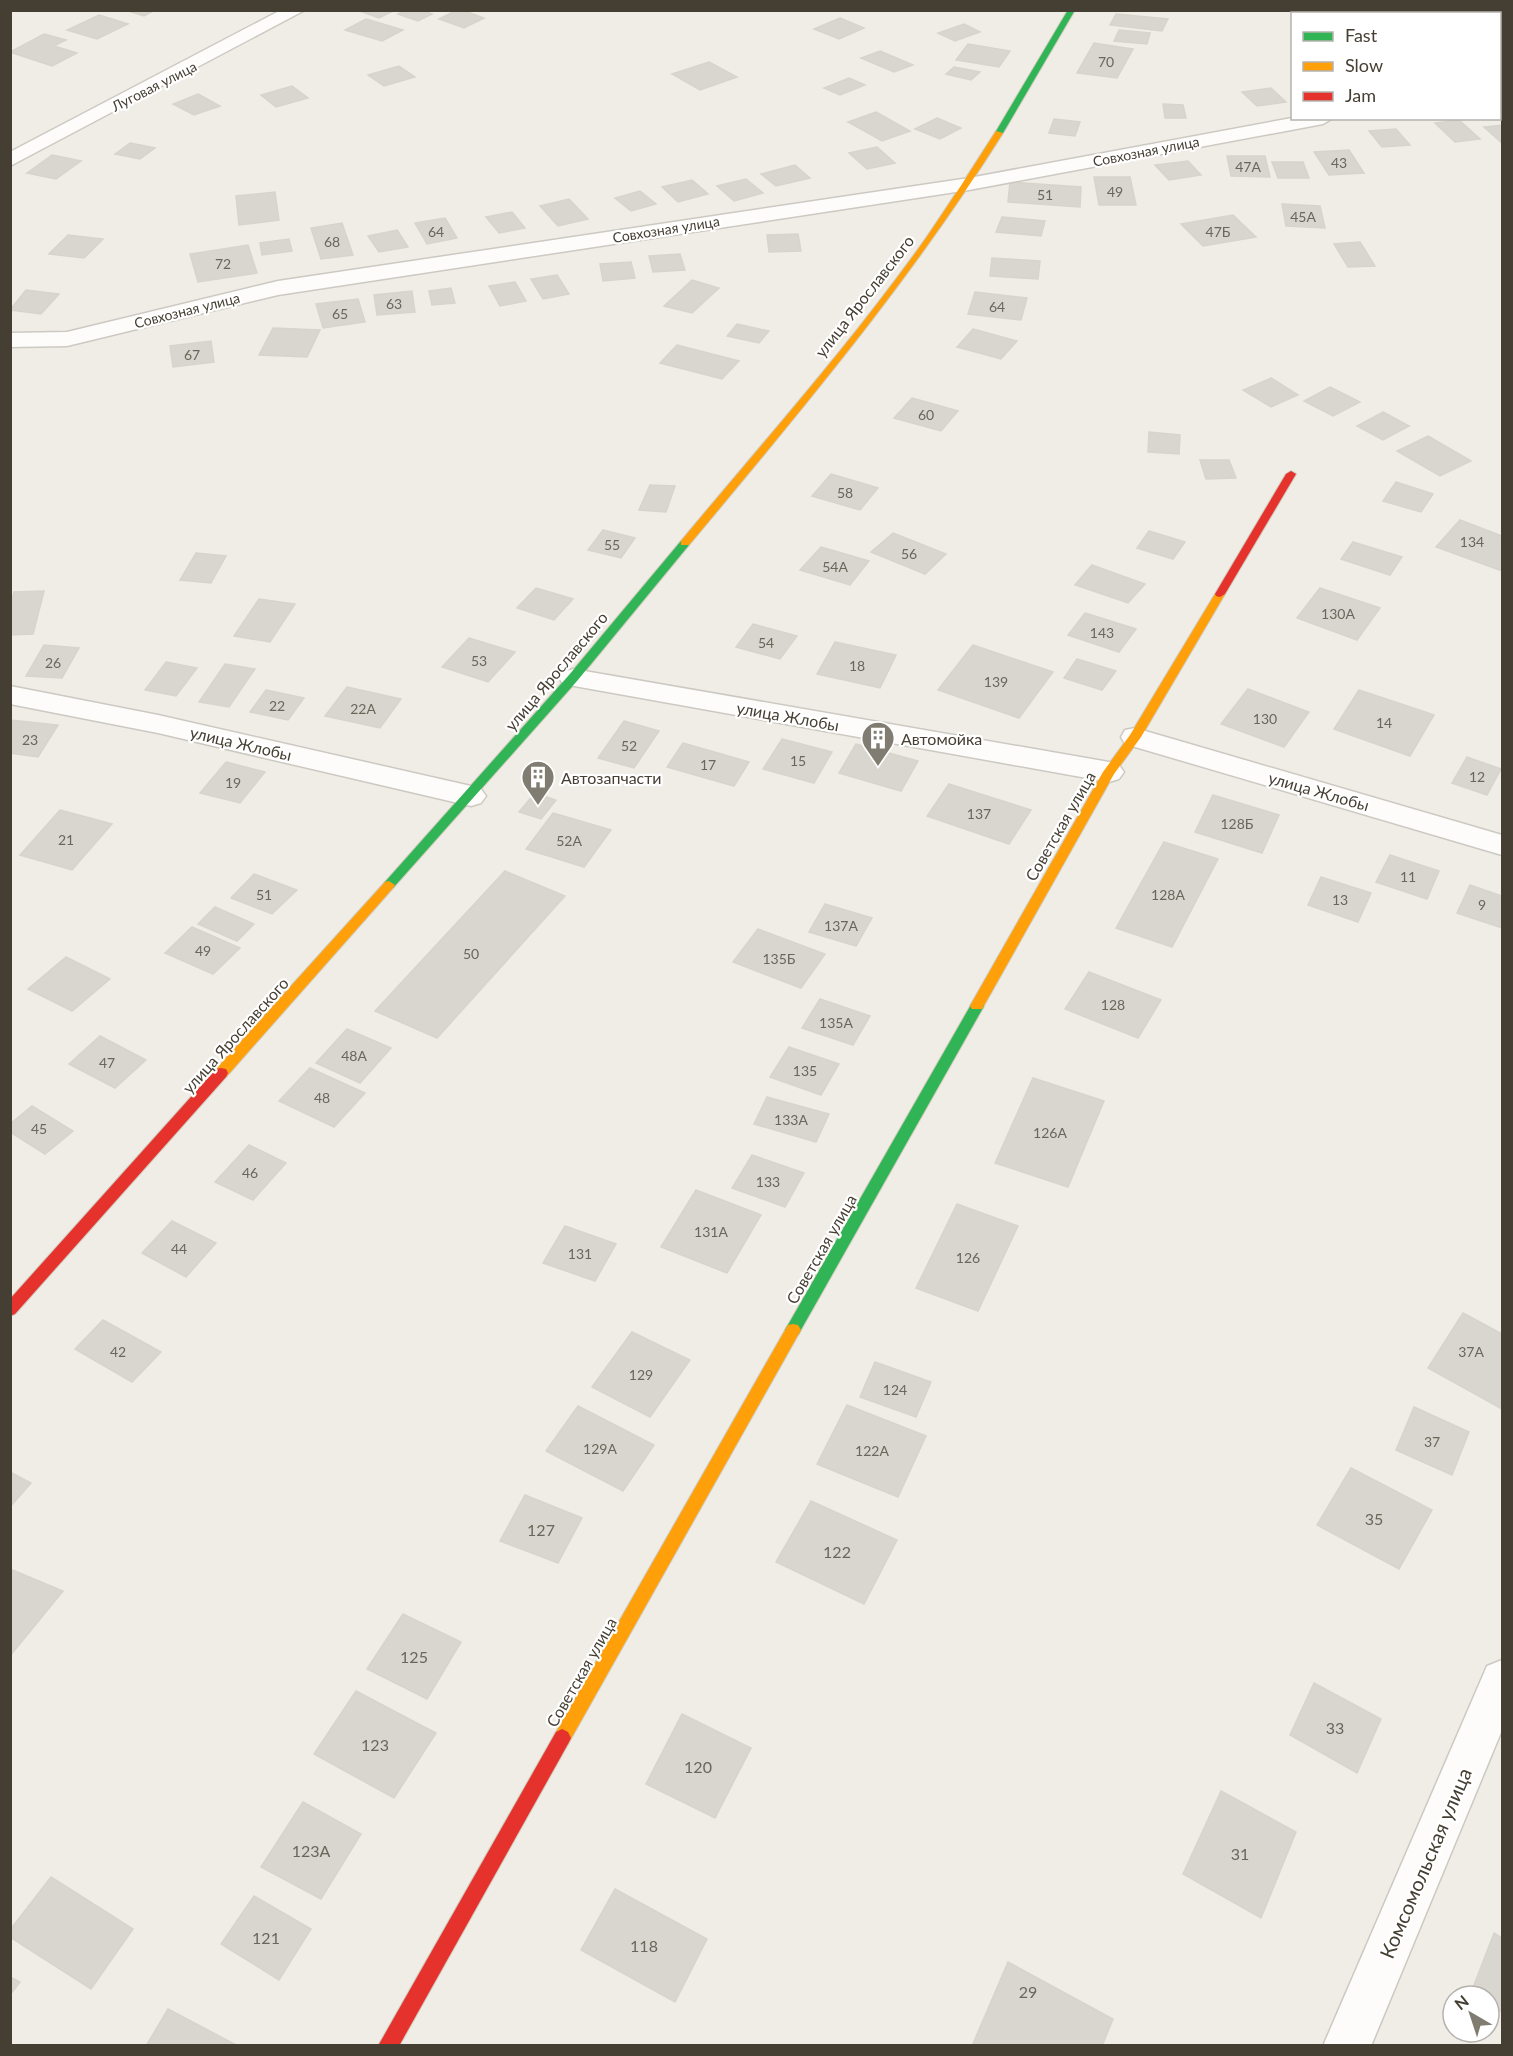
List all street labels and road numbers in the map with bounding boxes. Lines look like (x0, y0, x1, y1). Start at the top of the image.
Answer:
street label: Луговая улица (108, 57, 199, 115)
street label: Совхозная улица (1091, 132, 1201, 170)
street label: Совхозная улица (611, 212, 721, 246)
street label: улица Ярославского (811, 231, 917, 361)
street label: Совхозная улица (132, 289, 242, 331)
street label: улица Ярославского (501, 608, 611, 734)
street label: улица Жлобы (735, 698, 841, 734)
street label: улица Жлобы (188, 722, 294, 764)
street label: Советская улица (1021, 768, 1099, 884)
street label: улица Жлобы (1266, 768, 1372, 814)
street label: улица Ярославского (178, 973, 292, 1097)
street label: Советская улица (782, 1191, 860, 1307)
street label: Советская улица (542, 1614, 620, 1730)
street label: Комсомольская улица (1374, 1764, 1476, 1962)

